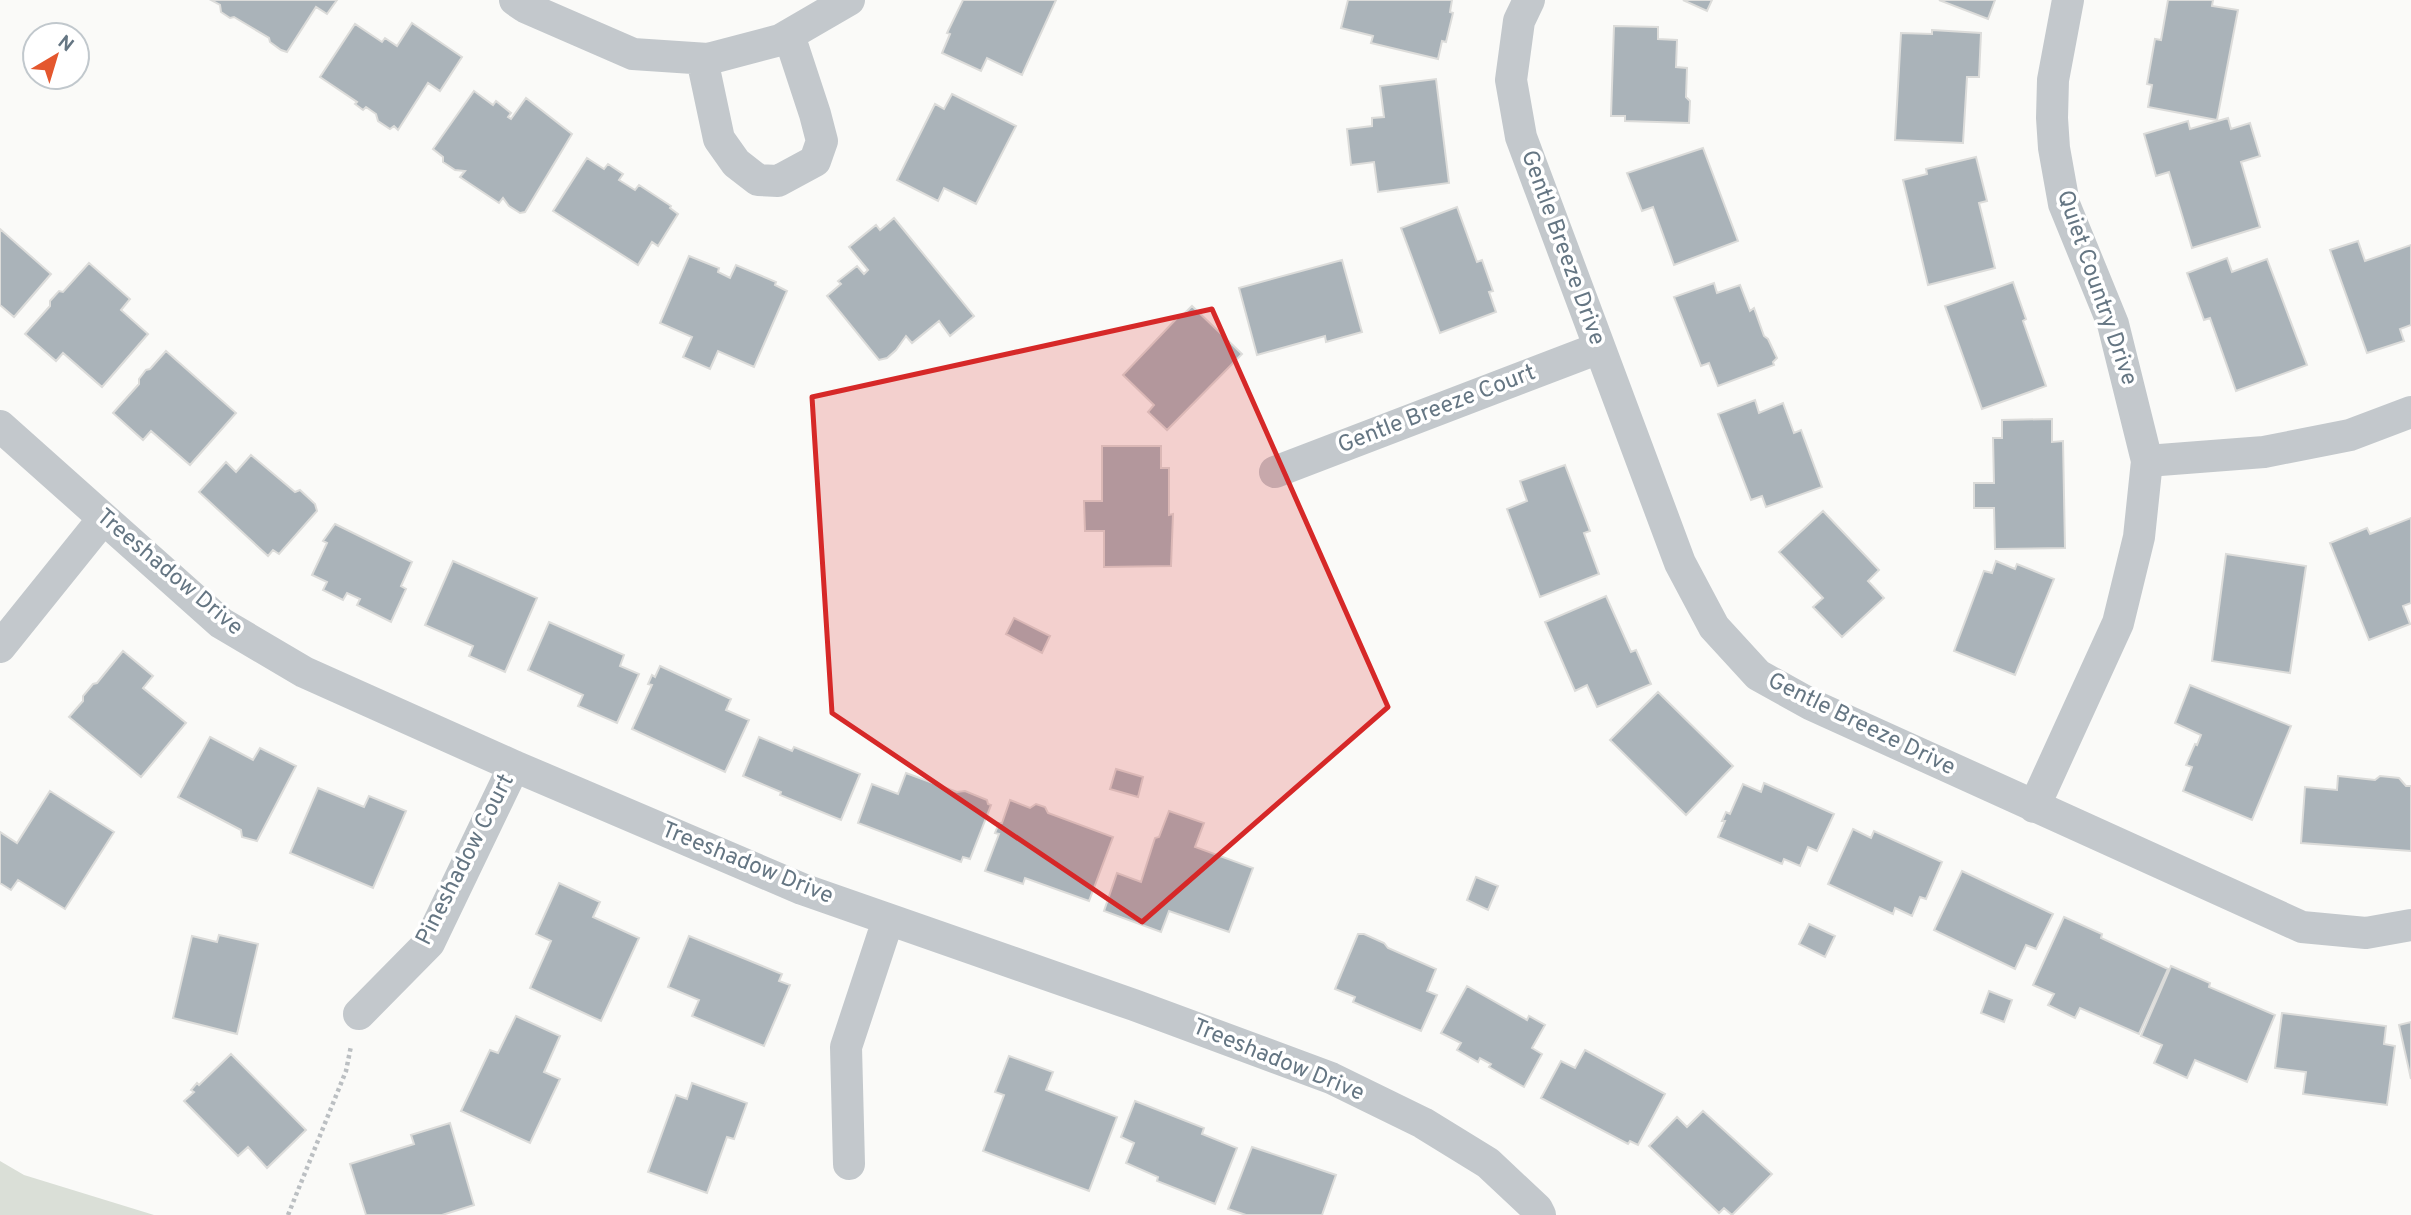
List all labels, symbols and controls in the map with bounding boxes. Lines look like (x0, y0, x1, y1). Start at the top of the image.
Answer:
north arrow (21, 21, 91, 91)
text: N (52, 31, 78, 58)
street label: Gentle Breeze Drive (1513, 147, 1611, 349)
street label: Quiet Country Drive (2049, 187, 2143, 389)
street label: Gentle Breeze Court (1334, 359, 1540, 461)
street label: Treeshadow Drive (90, 503, 248, 643)
street label: Gentle Breeze Drive (1762, 667, 1960, 783)
street label: Pineshadow Court (410, 769, 522, 951)
street label: Treeshadow Drive (657, 816, 837, 912)
street label: Treeshadow Drive (1188, 1013, 1368, 1109)

